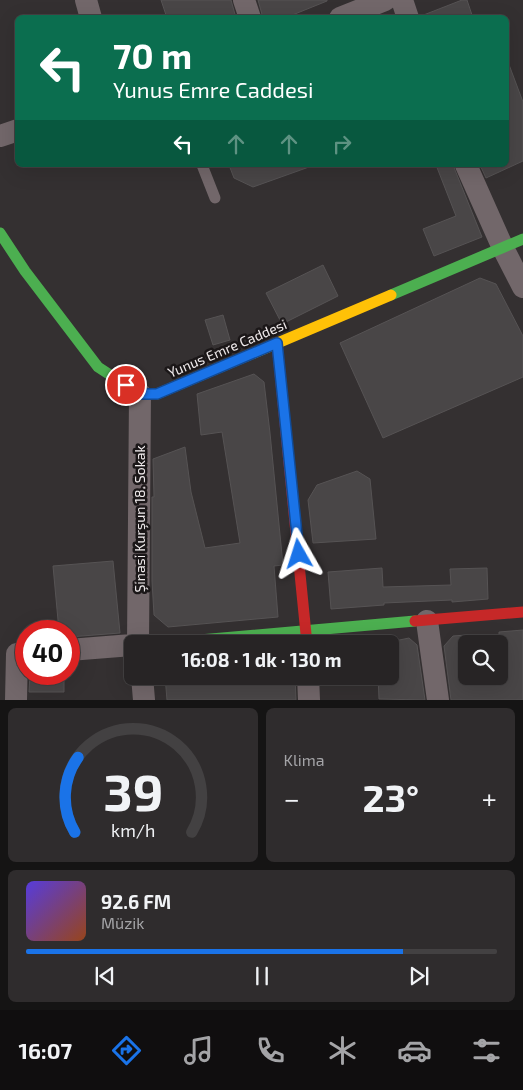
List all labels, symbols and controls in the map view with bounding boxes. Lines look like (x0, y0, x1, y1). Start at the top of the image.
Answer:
text: 70 m (113, 34, 192, 76)
icon: left (30, 35, 95, 100)
text: Yunus Emre Caddesi (113, 76, 313, 102)
icon: left (169, 130, 197, 158)
icon: ahead (222, 130, 250, 158)
icon: ahead (275, 130, 303, 158)
icon: right (328, 130, 356, 158)
street label: Yunus Emre Caddesi (165, 315, 289, 381)
pin (105, 364, 147, 406)
icon: arrive (112, 371, 140, 399)
street label: Şinasi Kurşun 18. Sokak (131, 445, 149, 593)
position arrow (272, 527, 324, 579)
speed limit sign: 40 (15, 620, 80, 685)
map controls (458, 635, 508, 685)
button: search (458, 635, 508, 685)
text: 16:08 · 1 dk · 130 m (181, 648, 342, 671)
text: Klima (284, 750, 325, 769)
text: 39 (103, 759, 163, 821)
text: 23° (362, 774, 419, 820)
text: − (284, 781, 300, 815)
text: + (482, 781, 497, 815)
text: km/h (111, 819, 155, 841)
text: 92.6 FM (101, 890, 171, 913)
text: Müzik (101, 913, 144, 932)
icon: previous (91, 962, 119, 990)
icon: pause (248, 962, 276, 990)
icon: next (405, 962, 433, 990)
icon: directions (109, 1033, 144, 1068)
icon: music (181, 1033, 216, 1068)
icon: phone (253, 1033, 288, 1068)
icon: climate (325, 1033, 360, 1068)
icon: car (397, 1033, 432, 1068)
icon: filters (469, 1033, 504, 1068)
text: 16:07 (19, 1037, 72, 1063)

